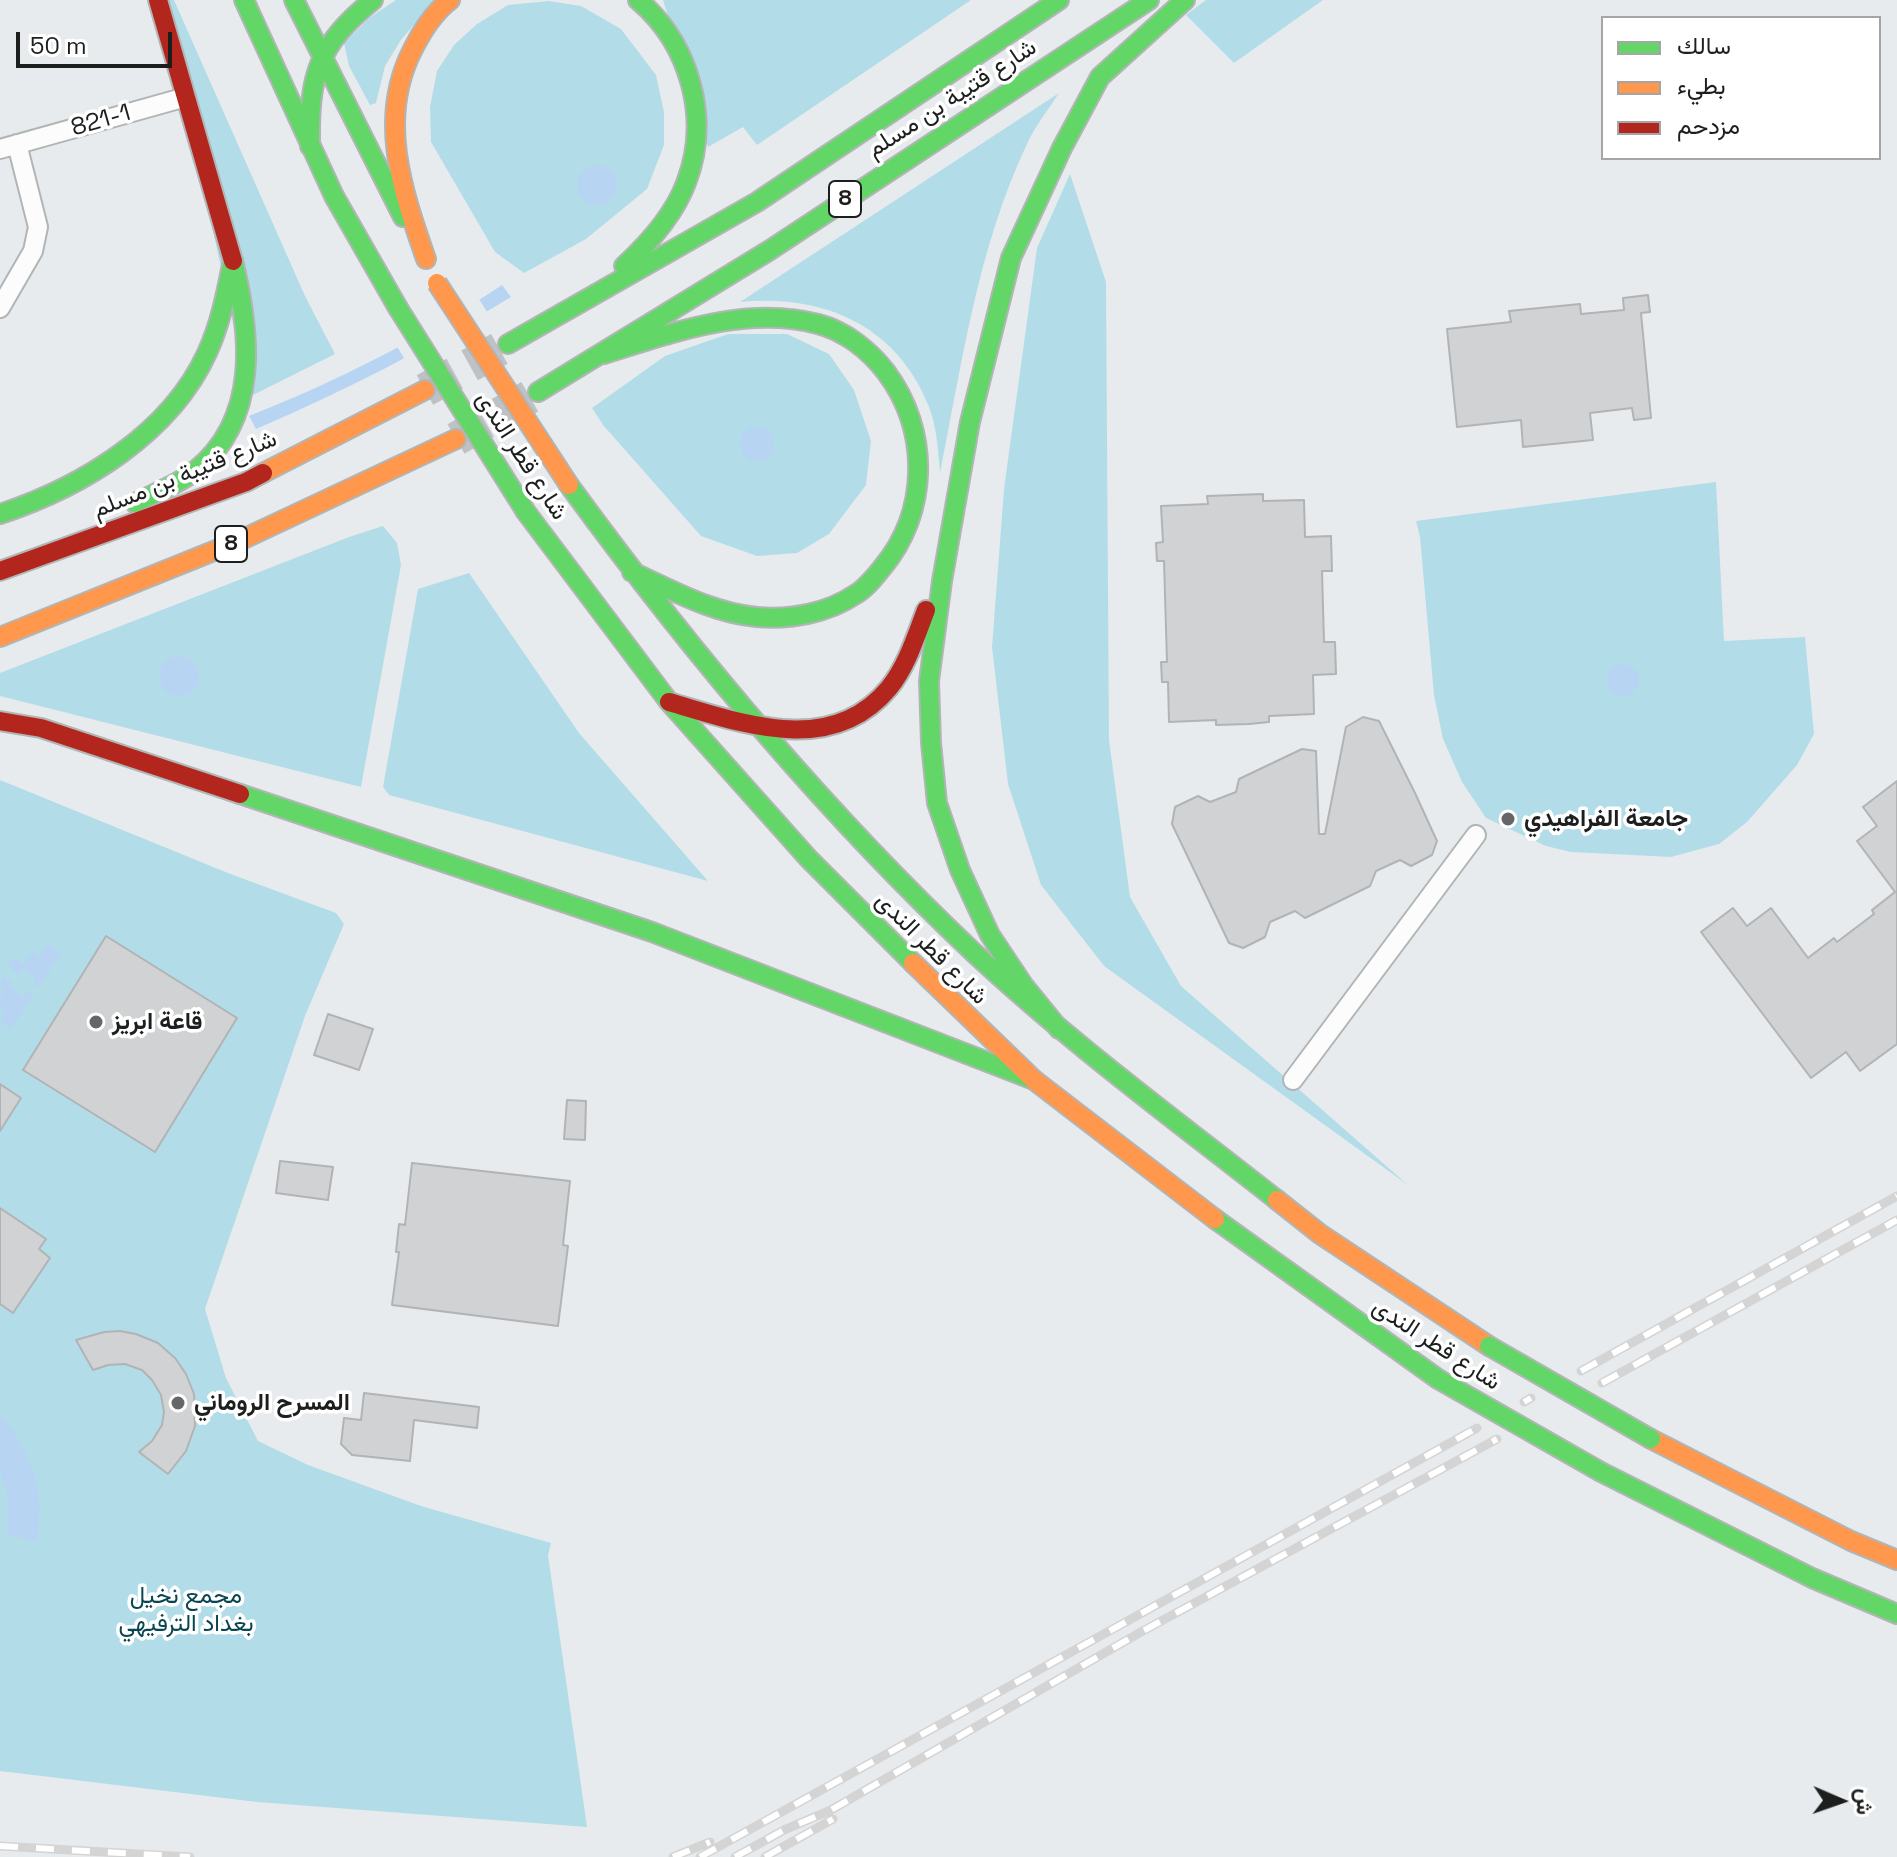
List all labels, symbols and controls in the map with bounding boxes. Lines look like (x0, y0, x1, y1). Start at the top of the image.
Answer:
scale bar (20, 16, 176, 66)
legend (1601, 16, 1881, 160)
text: 50 m (30, 30, 87, 61)
text: سالك (1677, 30, 1731, 61)
street label: شارع قتيبة بن مسلم (862, 34, 1042, 164)
text: بطيء (1677, 70, 1726, 101)
street label: 821-1 (68, 99, 134, 143)
text: مزدحم (1677, 110, 1740, 141)
road number: 8 (829, 181, 861, 217)
street label: شارع قطر الندى (469, 386, 573, 526)
street label: شارع قتيبة بن مسلم (89, 425, 281, 525)
road number: 8 (215, 526, 247, 562)
place label: جامعة الفراهيدي (1524, 805, 1688, 833)
marker: جامعة الفراهيدي (1499, 810, 1517, 828)
street label: شارع قطر الندى (869, 887, 993, 1011)
place label: قاعة ابريز (112, 1008, 203, 1036)
marker: قاعة ابريز (87, 1013, 105, 1031)
street label: شارع قطر الندى (1366, 1293, 1506, 1397)
place label: المسرح الروماني (194, 1389, 350, 1417)
marker: المسرح الروماني (169, 1394, 187, 1412)
park label: مجمع نخيل بغداد الترفيهي (119, 1582, 253, 1638)
north arrow (1801, 1761, 1881, 1841)
text: ش (1851, 1788, 1879, 1816)

